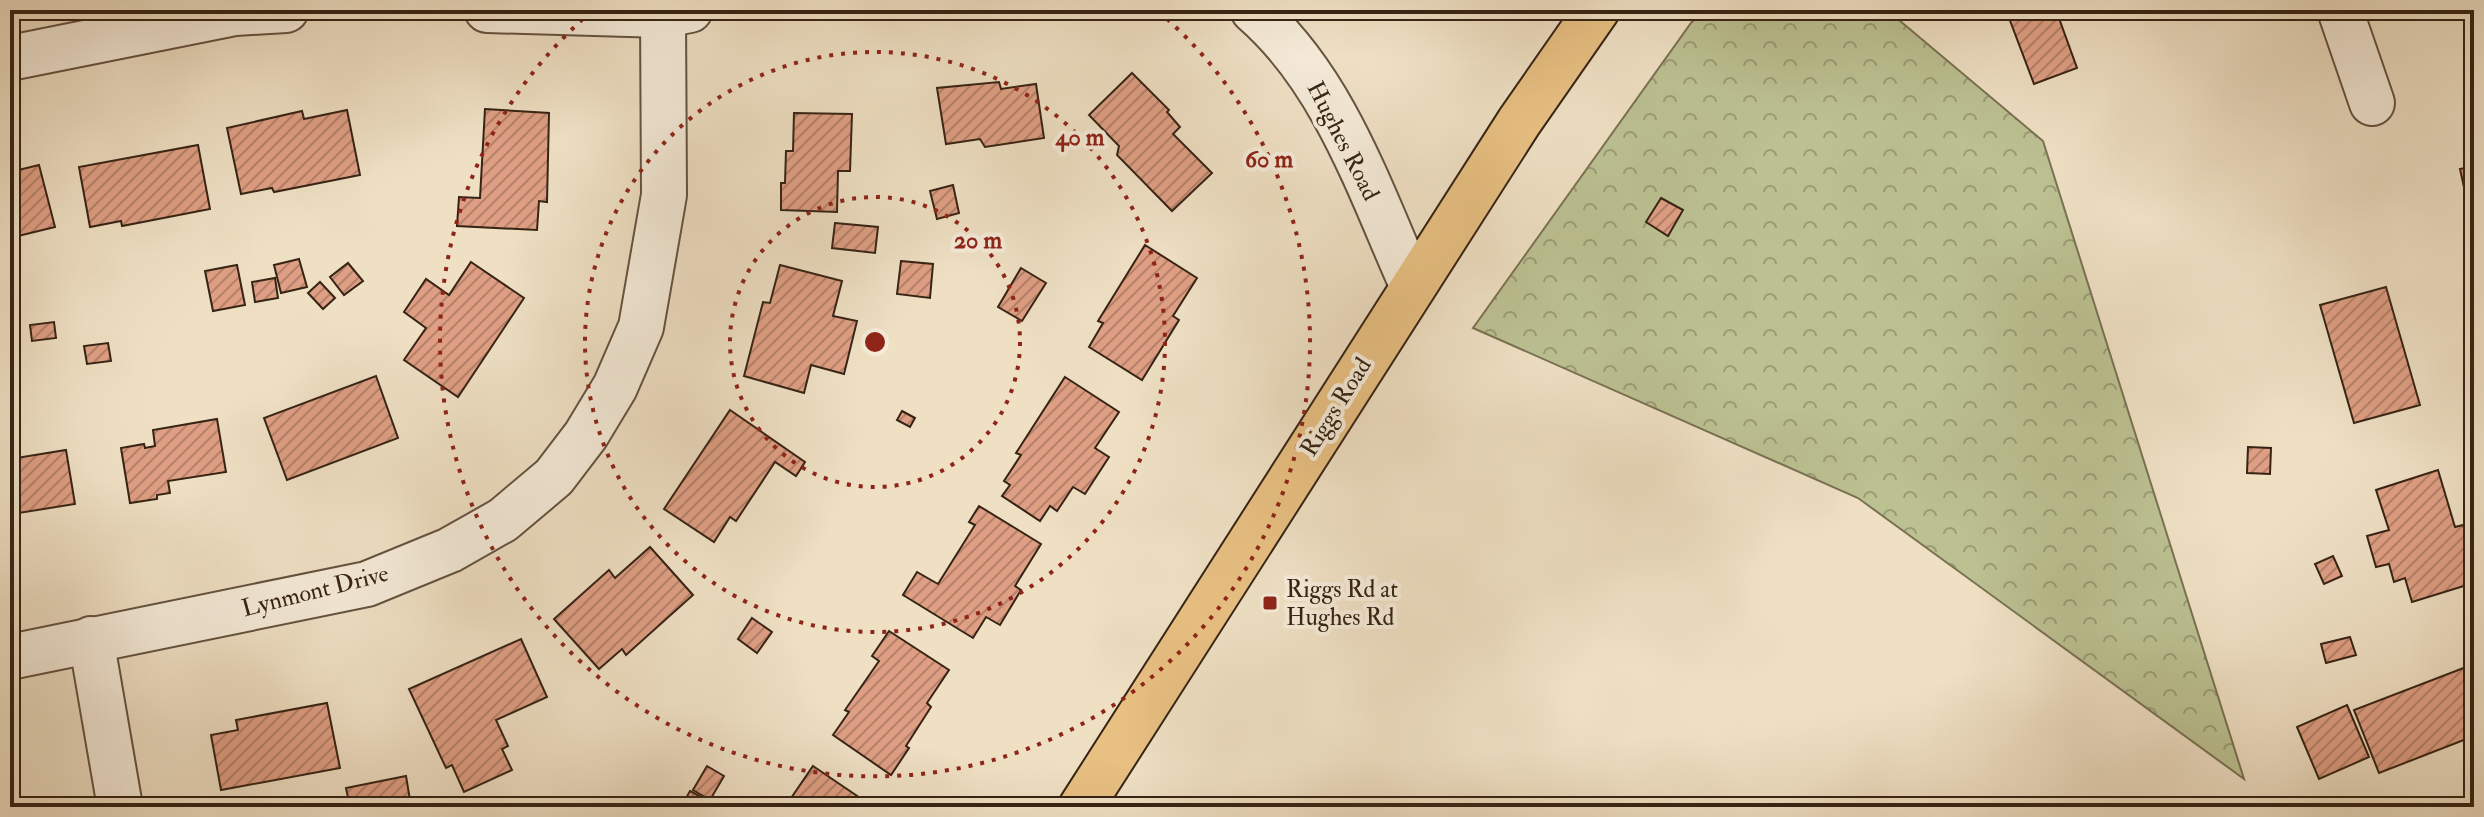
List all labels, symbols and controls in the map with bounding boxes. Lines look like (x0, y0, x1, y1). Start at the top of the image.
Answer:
street label: Hughes Road (1300, 76, 1386, 206)
text: 40 m (1055, 122, 1105, 153)
text: 60 m (1245, 144, 1293, 175)
text: 20 m (954, 225, 1002, 256)
centre of rings (861, 328, 889, 356)
street label: Riggs Road (1294, 352, 1379, 462)
street label: Lynmont Drive (238, 558, 392, 624)
place label: Riggs Rd at Hughes Rd (1286, 574, 1398, 633)
marker: Riggs Rd at Hughes Rd (1261, 594, 1279, 612)

